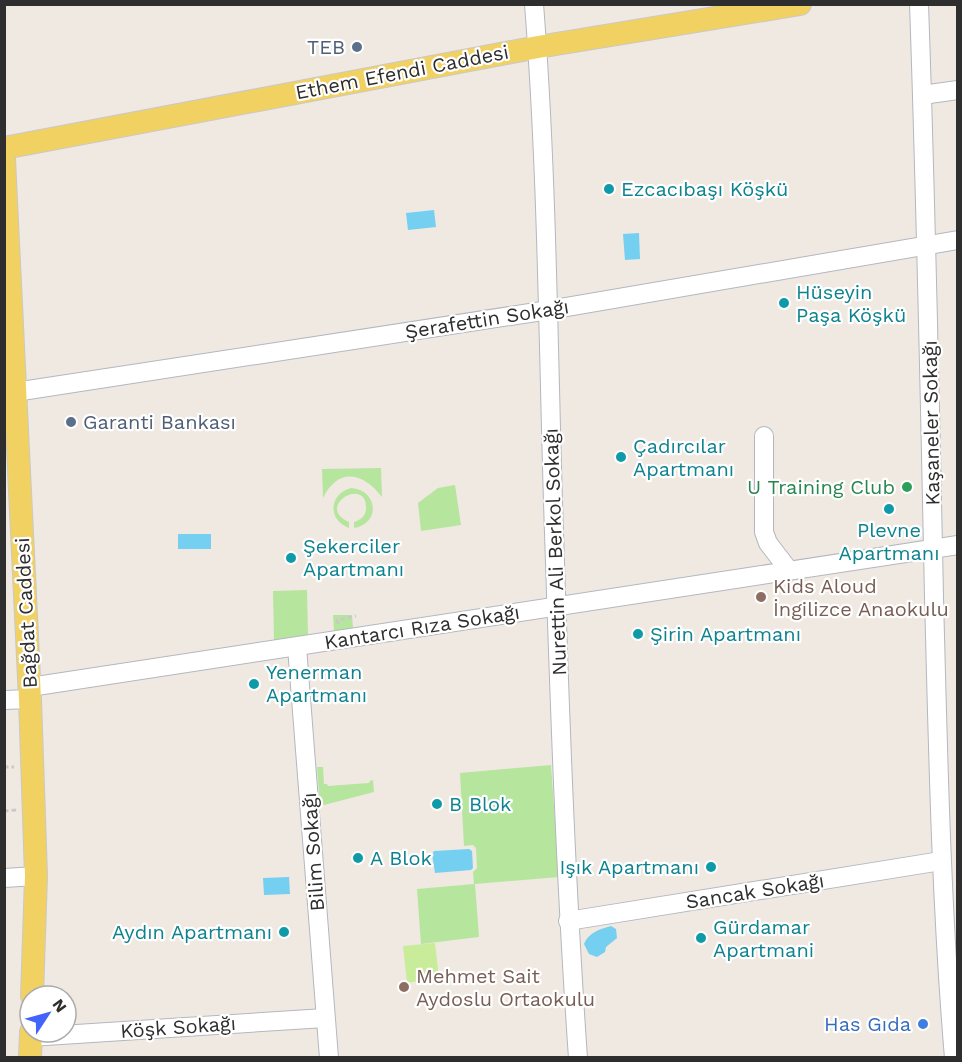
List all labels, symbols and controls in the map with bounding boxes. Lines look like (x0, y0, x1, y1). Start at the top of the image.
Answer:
place label: TEB (307, 35, 345, 59)
street label: Ethem Efendi Caddesi (293, 40, 511, 104)
marker: TEB (350, 40, 364, 54)
place label: Ezcacıbaşı Köşkü (621, 177, 788, 201)
marker: Ezcacıbaşı Köşkü (602, 182, 616, 196)
place label: Hüseyin Paşa Köşkü (796, 280, 906, 327)
street label: Şerafettin Sokağı (403, 294, 571, 344)
marker: Hüseyin Paşa Köşkü (777, 296, 791, 310)
street label: Kaşaneler Sokağı (918, 340, 944, 506)
place label: Garanti Bankası (83, 410, 236, 434)
marker: Garanti Bankası (64, 415, 78, 429)
street label: Nurettin Ali Berkol Sokağı (539, 428, 571, 676)
place label: Çadırcılar Apartmanı (633, 434, 734, 481)
marker: Çadırcılar Apartmanı (614, 450, 628, 464)
place label: U Training Club (747, 475, 895, 499)
marker: U Training Club (900, 480, 914, 494)
marker: Plevne Apartmanı (882, 502, 896, 516)
place label: Plevne Apartmanı (838, 518, 940, 565)
place label: Şekerciler Apartmanı (303, 534, 404, 581)
street label: Bağdat Caddesi (10, 537, 42, 689)
marker: Şekerciler Apartmanı (284, 551, 298, 565)
place label: Kids Aloud İngilizce Anaokulu (773, 574, 949, 621)
marker: Kids Aloud İngilizce Anaokulu (754, 590, 768, 604)
street label: Kantarcı Rıza Sokağı (323, 600, 521, 654)
place label: Şirin Apartmanı (650, 622, 801, 646)
marker: Şirin Apartmanı (631, 627, 645, 641)
place label: Yenerman Apartmanı (266, 660, 367, 707)
marker: Yenerman Apartmanı (247, 677, 261, 691)
street label: Bilim Sokağı (297, 792, 329, 912)
place label: B Blok (449, 792, 511, 816)
marker: B Blok (430, 797, 444, 811)
place label: A Blok (370, 846, 432, 870)
marker: A Blok (351, 851, 365, 865)
place label: Işık Apartmanı (559, 855, 699, 879)
marker: Işık Apartmanı (704, 860, 718, 874)
street label: Sancak Sokağı (684, 868, 826, 914)
place label: Gürdamar Apartmani (713, 915, 814, 962)
place label: Aydın Apartmanı (112, 920, 272, 944)
marker: Aydın Apartmanı (277, 925, 291, 939)
marker: Gürdamar Apartmani (694, 931, 708, 945)
place label: Mehmet Sait Aydoslu Ortaokulu (416, 964, 595, 1011)
marker: Mehmet Sait Aydoslu Ortaokulu (397, 980, 411, 994)
north arrow (18, 984, 78, 1044)
text: N (49, 995, 71, 1016)
street label: Köşk Sokağı (119, 1011, 237, 1043)
place label: Has Gıda (824, 1012, 911, 1036)
marker: Has Gıda (916, 1017, 930, 1031)

